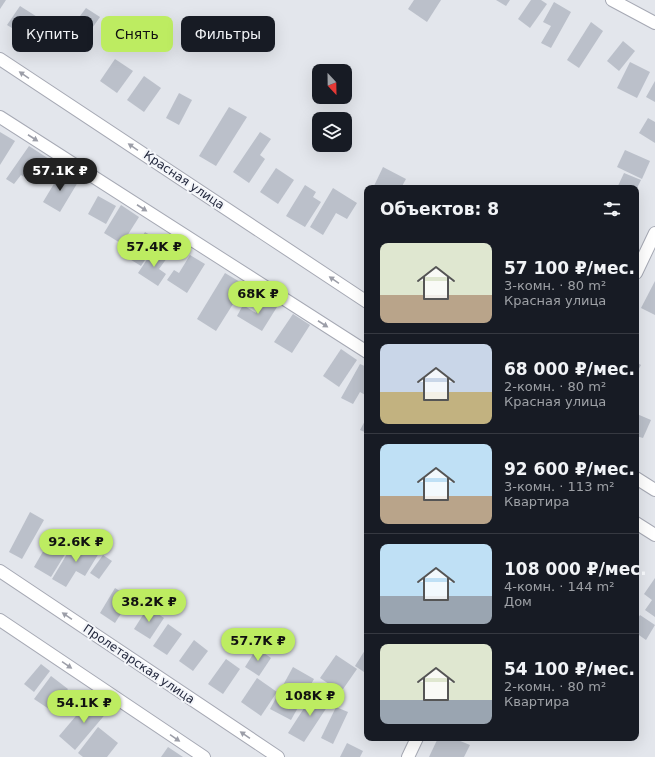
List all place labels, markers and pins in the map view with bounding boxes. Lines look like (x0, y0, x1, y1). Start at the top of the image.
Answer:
pin: 57.1K ₽ (23, 158, 97, 192)
pin: 57.4K ₽ (117, 234, 191, 268)
pin: 68K ₽ (230, 281, 286, 315)
pin: 92.6K ₽ (39, 529, 113, 563)
pin: 38.2K ₽ (112, 589, 186, 623)
pin: 57.7K ₽ (221, 628, 295, 662)
pin: 108K ₽ (277, 683, 343, 717)
pin: 54.1K ₽ (47, 690, 121, 724)

